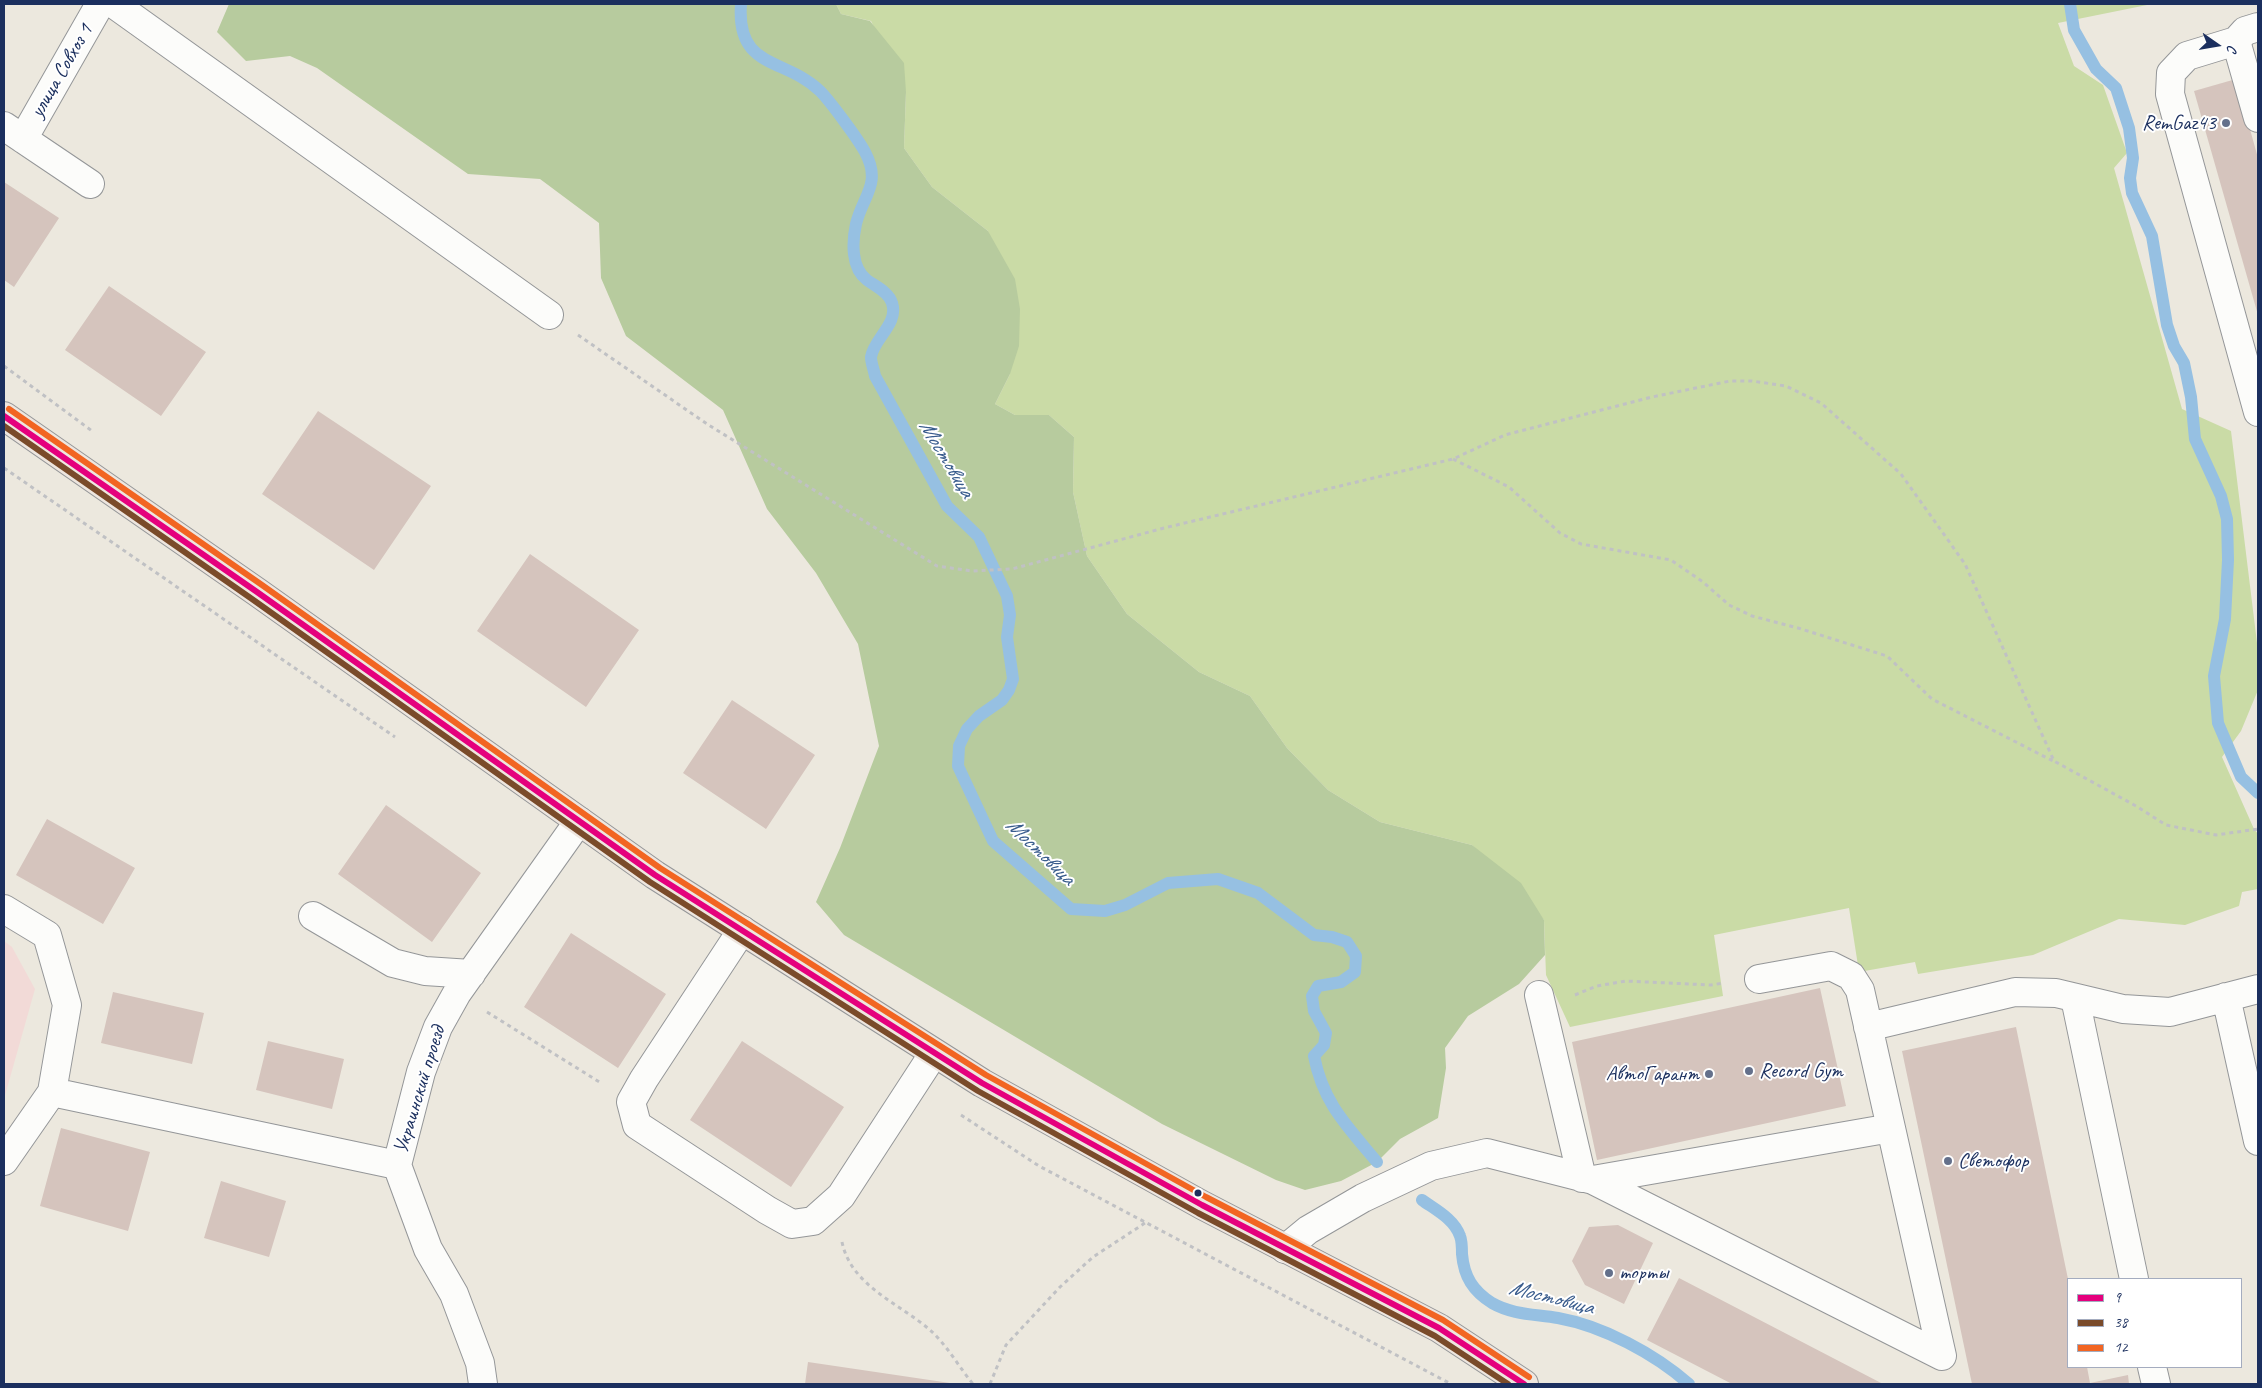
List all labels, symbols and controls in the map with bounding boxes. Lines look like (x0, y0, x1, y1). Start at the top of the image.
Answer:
street label: улица Совхоз 1 (25, 20, 99, 122)
north arrow (2192, 20, 2242, 70)
text: С (2223, 43, 2241, 54)
place label: RemGaz43 (2142, 110, 2216, 136)
marker: RemGaz43 (2220, 117, 2232, 129)
water label: Мостовица (913, 415, 979, 503)
water label: Мостовица (1000, 813, 1080, 891)
street label: Украинский проезд (389, 1023, 451, 1157)
place label: Record Gym (1759, 1058, 1843, 1084)
place label: АвтоГарант (1606, 1061, 1699, 1087)
marker: Record Gym (1743, 1065, 1755, 1077)
marker: АвтоГарант (1703, 1068, 1715, 1080)
place label: Светофор (1958, 1148, 2028, 1174)
marker: Светофор (1942, 1155, 1954, 1167)
unlabelled marker (1193, 1188, 1203, 1198)
place label: торты (1619, 1260, 1668, 1286)
marker: торты (1603, 1267, 1615, 1279)
water label: Мостовица (1506, 1275, 1596, 1321)
legend (2067, 1278, 2242, 1368)
text: 9 (2114, 1288, 2121, 1307)
text: 38 (2114, 1313, 2128, 1332)
text: 12 (2114, 1338, 2128, 1357)

